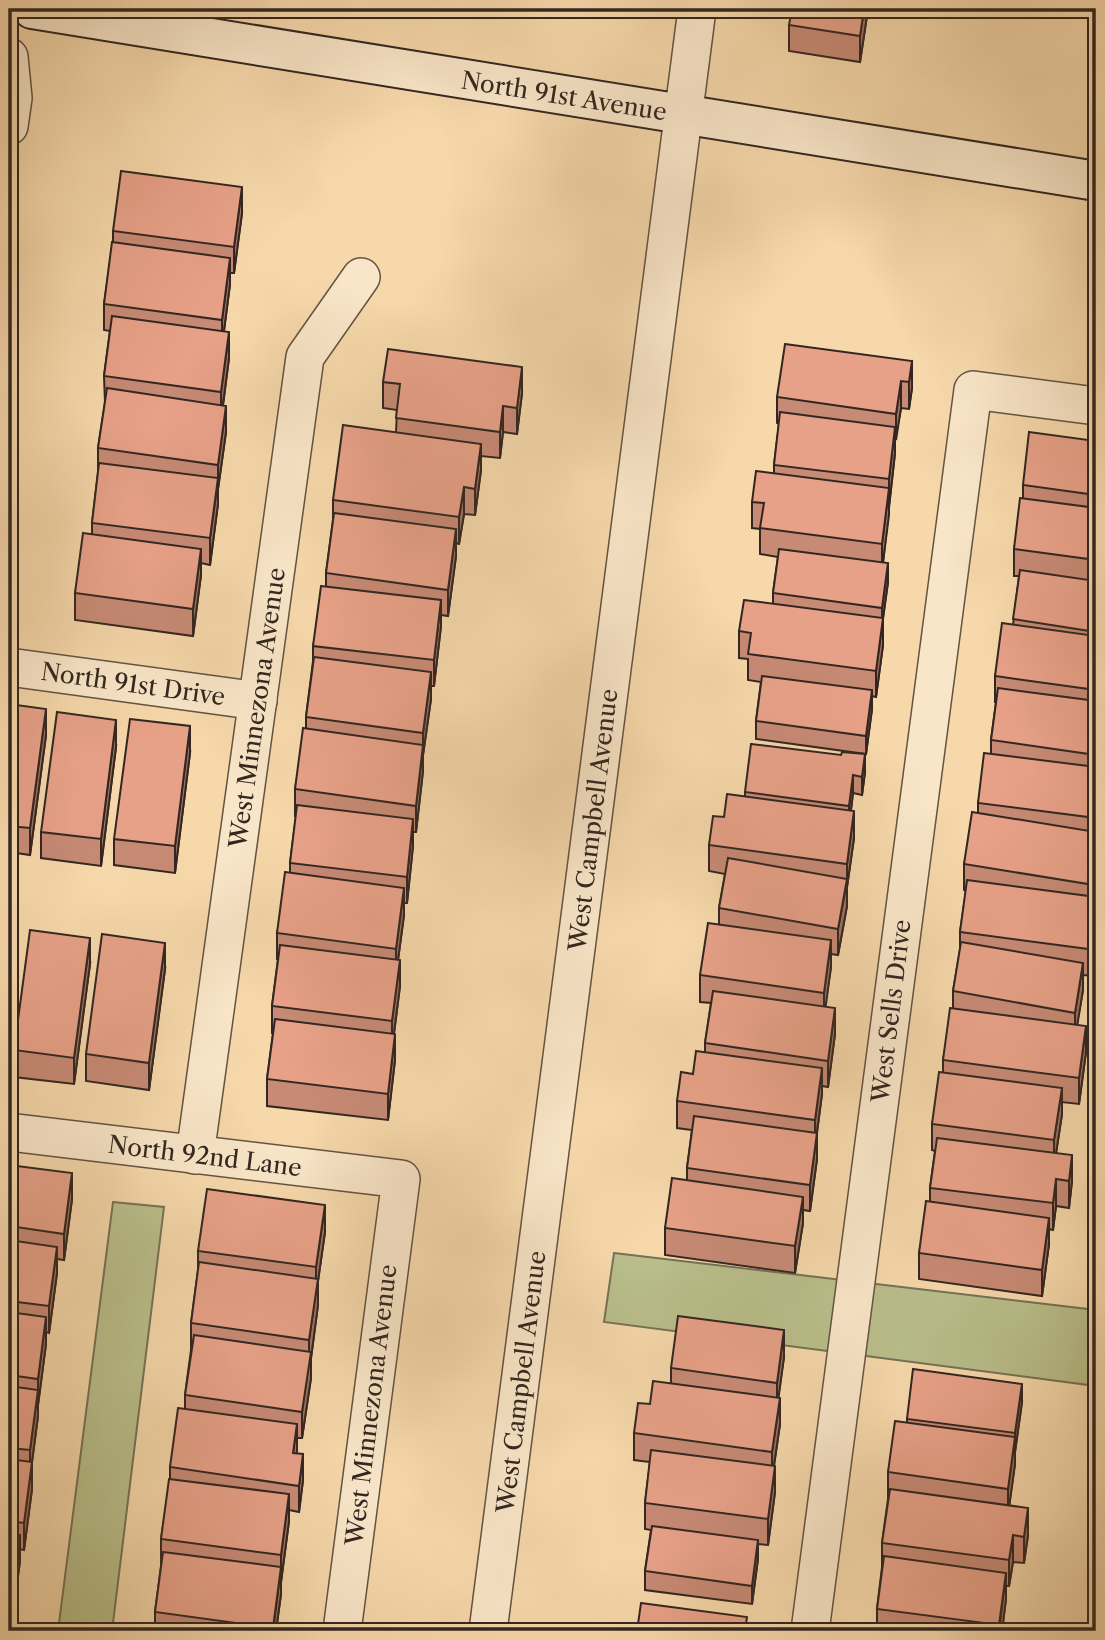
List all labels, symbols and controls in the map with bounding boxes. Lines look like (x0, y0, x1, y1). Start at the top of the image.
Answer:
street label: North 91st Avenue (459, 65, 669, 127)
street label: West Minnezona Avenue (223, 566, 291, 851)
street label: North 91st Drive (39, 657, 227, 711)
street label: West Campbell Avenue (562, 687, 623, 954)
street label: West Sells Drive (865, 918, 917, 1105)
street label: North 92nd Lane (107, 1130, 303, 1182)
street label: West Campbell Avenue (490, 1249, 551, 1516)
street label: West Minnezona Avenue (339, 1263, 403, 1548)

